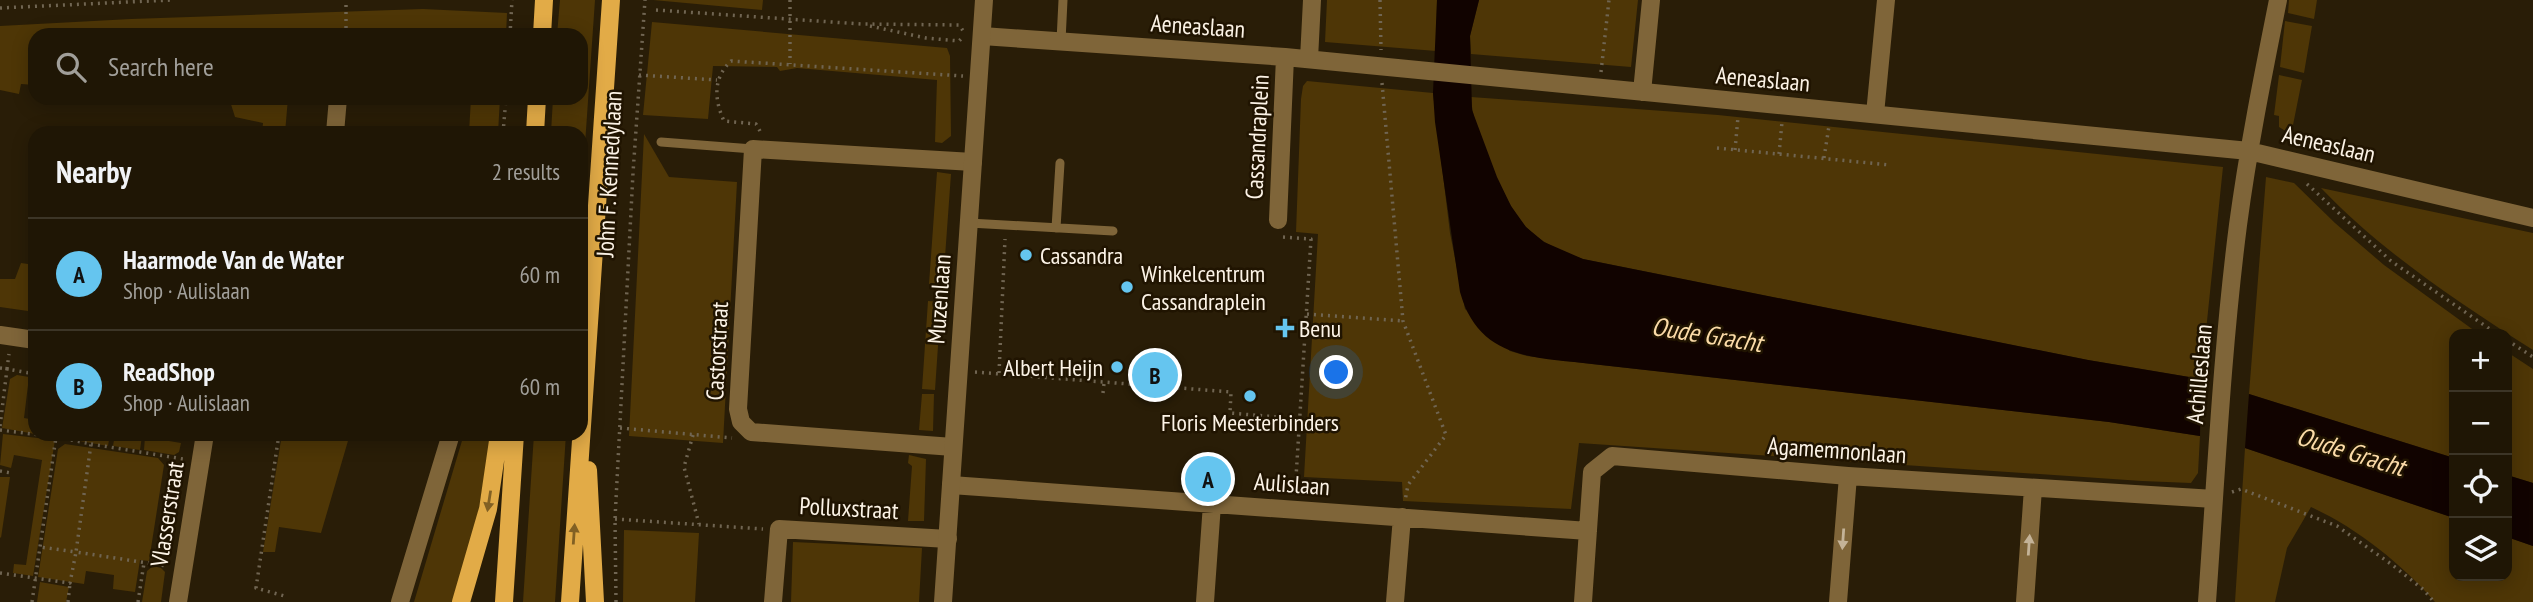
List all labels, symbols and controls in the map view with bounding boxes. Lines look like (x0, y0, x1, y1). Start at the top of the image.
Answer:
street label: Aeneaslaan (1150, 7, 1246, 45)
search box (28, 28, 588, 105)
icon: search (52, 48, 90, 86)
text: Search here (108, 50, 214, 83)
street label: Aeneaslaan (1715, 59, 1811, 99)
street label: Cassandraplein (1238, 74, 1276, 200)
street label: John F. Kennedylaan (589, 90, 629, 259)
street label: Aeneaslaan (2279, 118, 2379, 170)
text: Nearby (56, 152, 131, 191)
text: 2 results (492, 157, 560, 186)
place label: Cassandra (1040, 240, 1123, 271)
text: Haarmode Van de Water (123, 243, 344, 276)
marker: Cassandra (1018, 247, 1034, 263)
street label: Muzenlaan (920, 253, 958, 345)
place label: Winkelcentrum Cassandraplein (1141, 258, 1266, 317)
text: A (73, 260, 85, 289)
text: 60 m (519, 260, 560, 289)
text: Shop · Aulislaan (123, 276, 250, 305)
marker: Winkelcentrum Cassandraplein (1119, 279, 1135, 295)
street label: Castorstraat (699, 300, 735, 401)
water label: Oude Gracht (1649, 309, 1767, 359)
place label: Benu (1299, 313, 1341, 344)
marker: Benu (1277, 320, 1293, 336)
street label: Achilleslaan (2179, 323, 2219, 425)
map controls (2449, 329, 2512, 581)
button: + (2449, 329, 2512, 392)
pin: B (1132, 349, 1178, 401)
place label: Albert Heijn (1003, 352, 1103, 383)
text: ReadShop (123, 355, 215, 388)
your location (1319, 355, 1353, 389)
marker: Albert Heijn (1109, 359, 1125, 375)
text: B (73, 372, 85, 401)
text: 60 m (519, 372, 560, 401)
text: Shop · Aulislaan (123, 388, 250, 417)
marker: Floris Meesterbinders (1242, 388, 1258, 404)
button: − (2449, 392, 2512, 455)
place label: Floris Meesterbinders (1161, 407, 1339, 438)
water label: Oude Gracht (2293, 419, 2412, 484)
street label: Agamemnonlaan (1767, 430, 1907, 470)
pin: A (1185, 453, 1231, 505)
button: locate (2449, 455, 2512, 518)
street label: Vlasserstraat (143, 459, 191, 570)
street label: Aulislaan (1253, 466, 1331, 502)
one-way arrow (483, 490, 494, 512)
street label: Polluxstraat (799, 490, 900, 526)
button: layers (2449, 518, 2512, 581)
one-way arrow (569, 523, 580, 545)
one-way arrow (1837, 528, 1848, 550)
one-way arrow (2024, 534, 2035, 556)

